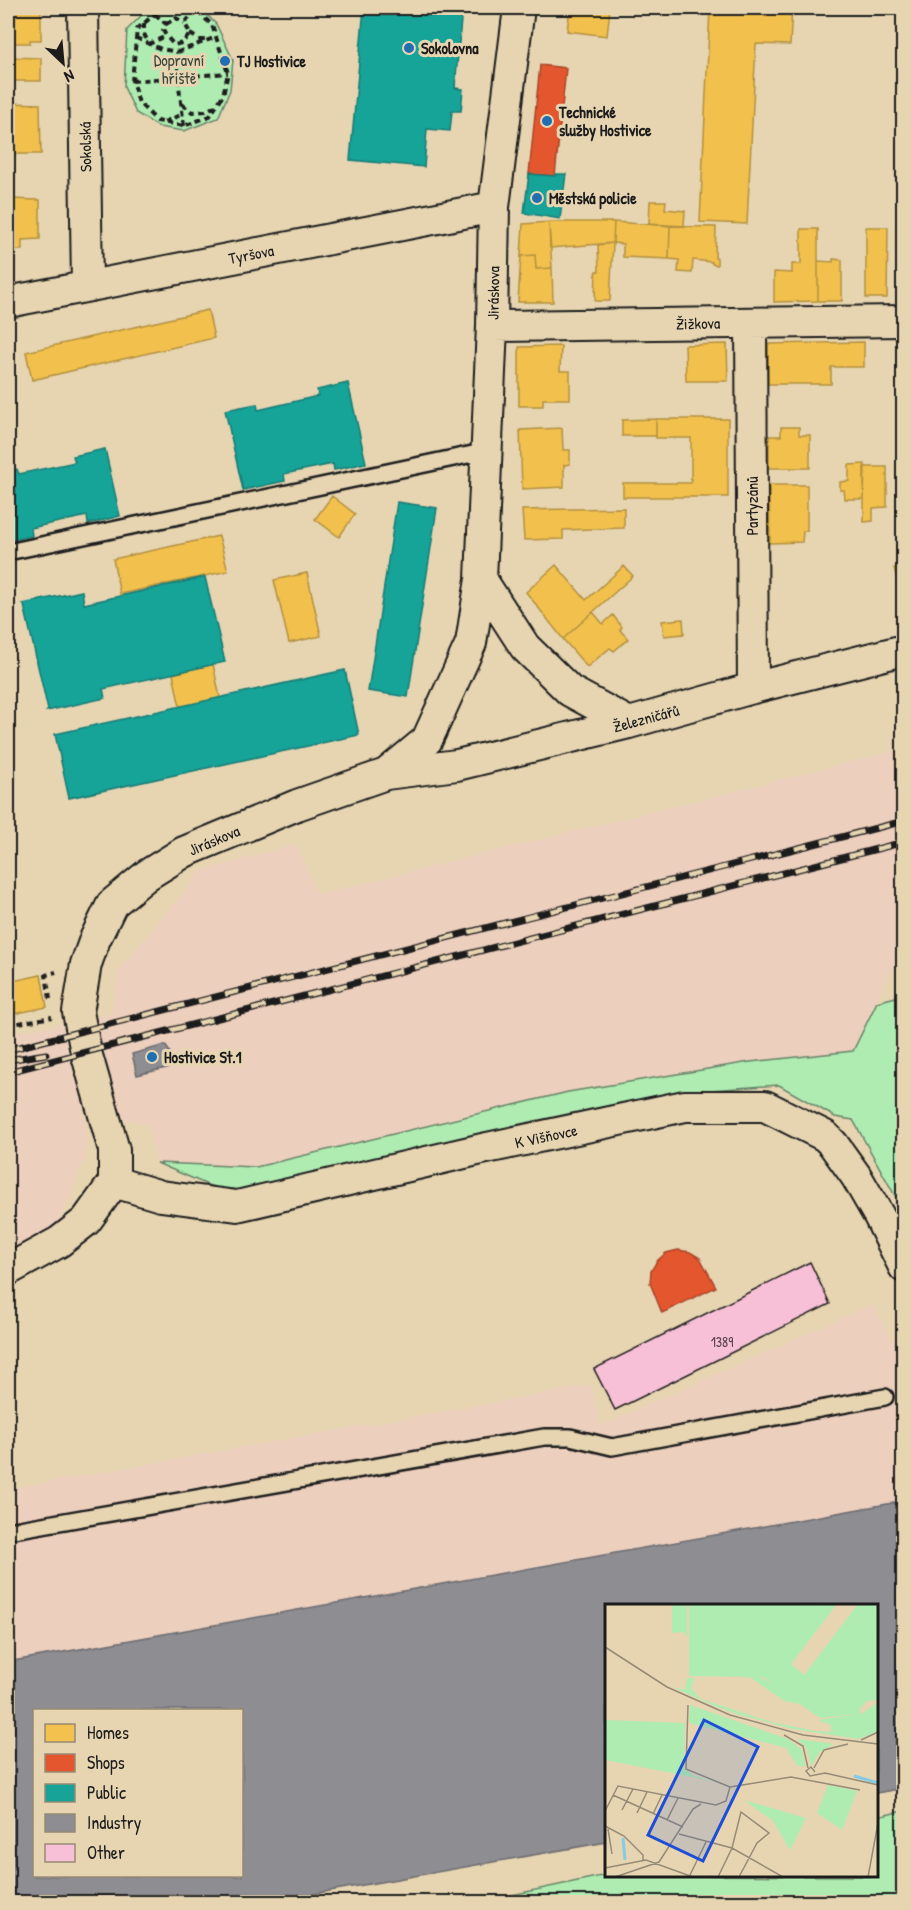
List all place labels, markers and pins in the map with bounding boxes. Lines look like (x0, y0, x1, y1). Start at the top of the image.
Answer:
place label: Sokolovna (421, 37, 479, 59)
marker: Sokolovna (402, 41, 416, 55)
place label: TJ Hostivice (236, 50, 306, 72)
marker: TJ Hostivice (218, 54, 232, 68)
place label: Technické služby Hostivice (558, 101, 652, 142)
marker: Technické služby Hostivice (540, 114, 554, 128)
place label: Městská policie (549, 187, 637, 210)
marker: Městská policie (530, 191, 544, 205)
place label: Hostivice St.1 (164, 1046, 242, 1068)
marker: Hostivice St.1 (145, 1050, 159, 1064)

